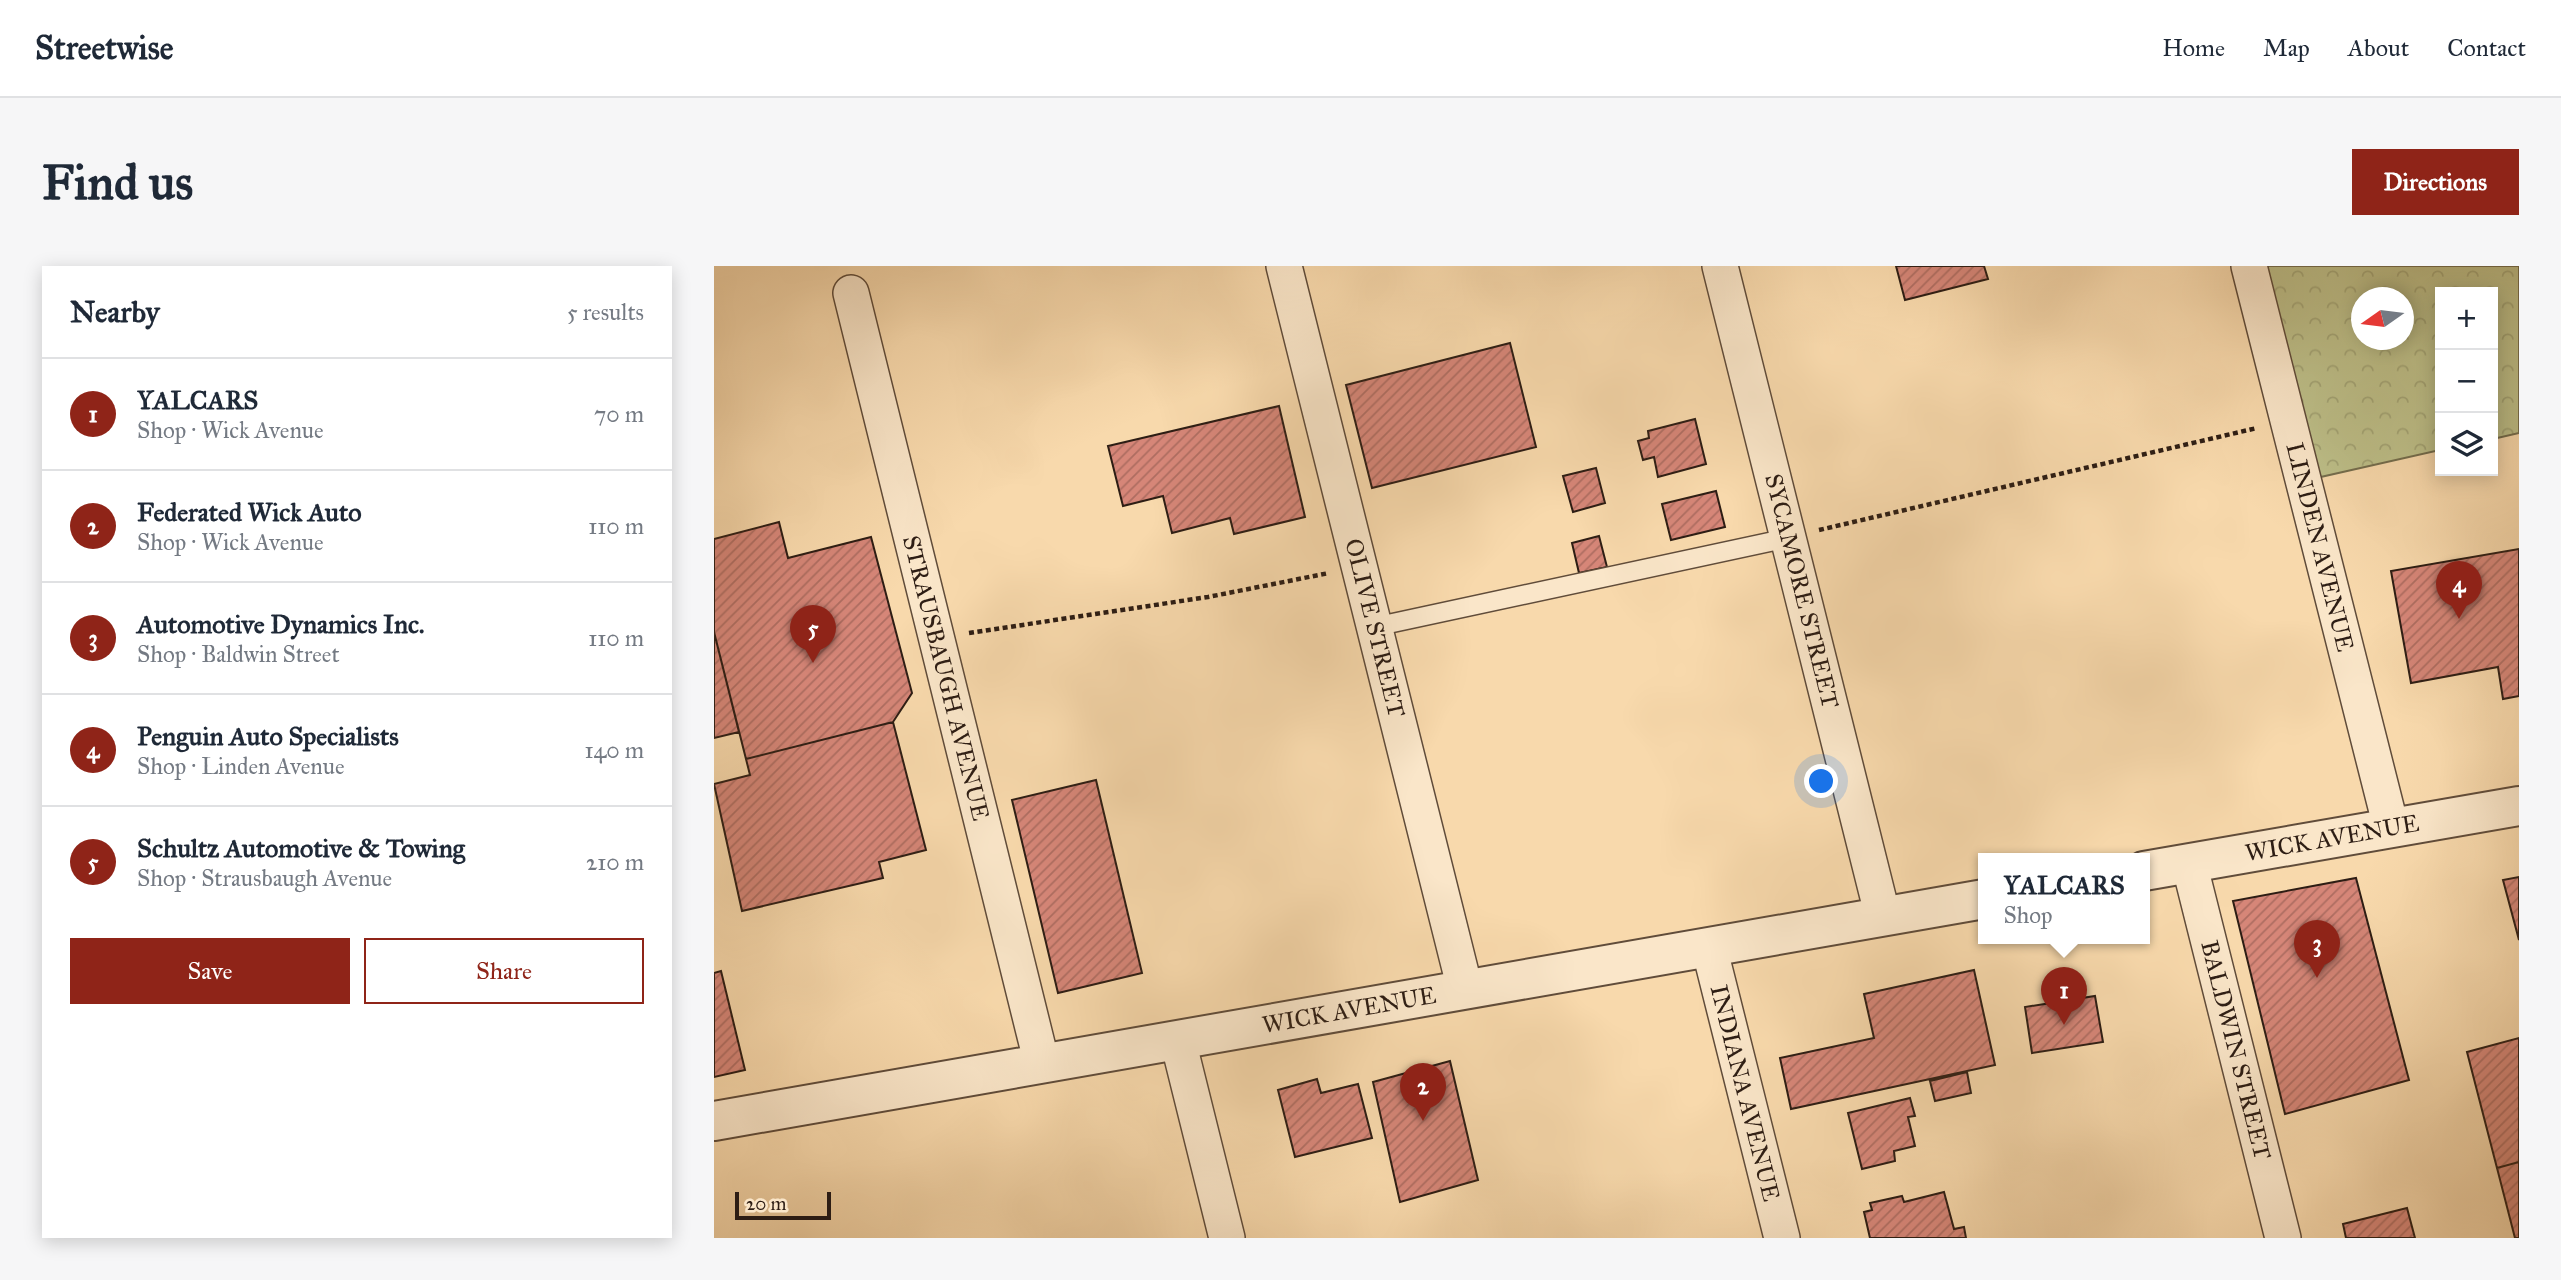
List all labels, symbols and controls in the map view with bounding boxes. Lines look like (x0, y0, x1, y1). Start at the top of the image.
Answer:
text: Streetwise (35, 28, 173, 68)
text: Home (2162, 33, 2225, 63)
text: Map (2263, 33, 2310, 63)
text: About (2348, 33, 2409, 63)
text: Contact (2447, 33, 2526, 63)
button: Directions (2352, 149, 2519, 215)
text: Find us (42, 153, 193, 212)
north arrow (2351, 287, 2414, 350)
map controls (2435, 287, 2498, 476)
button: + (2435, 287, 2498, 350)
text: Nearby (70, 294, 160, 330)
text: 5 results (567, 298, 644, 326)
button: − (2435, 350, 2498, 413)
text: YALCARS (137, 384, 258, 416)
text: 1 (88, 400, 98, 428)
text: 70 m (594, 400, 644, 428)
button: layers (2435, 413, 2498, 476)
text: Shop · Wick Avenue (137, 416, 324, 444)
street label: LINDEN AVENUE (2280, 439, 2360, 655)
street label: SYCAMORE STREET (1758, 471, 1846, 711)
text: Federated Wick Auto (137, 496, 361, 528)
text: 2 (87, 512, 99, 540)
text: 110 m (588, 512, 644, 540)
text: Shop · Wick Avenue (137, 528, 324, 556)
street label: STRAUSBAUGH AVENUE (896, 532, 996, 824)
street label: OLIVE STREET (1338, 536, 1412, 720)
pin: 4 (2436, 561, 2482, 619)
pin: 5 (790, 605, 836, 663)
text: Automotive Dynamics Inc. (137, 608, 425, 640)
text: 3 (88, 624, 98, 652)
text: 110 m (588, 624, 644, 652)
text: Shop · Baldwin Street (137, 640, 340, 668)
text: Penguin Auto Specialists (137, 720, 399, 752)
text: 4 (87, 736, 99, 764)
text: 140 m (584, 736, 644, 764)
text: Shop · Linden Avenue (137, 752, 344, 780)
your location (1804, 764, 1838, 798)
street label: WICK AVENUE (2243, 808, 2421, 868)
text: Schultz Automotive & Towing (137, 832, 465, 864)
text: 5 (88, 848, 98, 876)
text: 210 m (586, 848, 644, 876)
popup (1978, 853, 2150, 944)
text: Shop · Strausbaugh Avenue (137, 864, 392, 892)
text: YALCARS (2003, 869, 2125, 901)
text: Shop (2003, 901, 2053, 929)
pin: 3 (2294, 920, 2340, 978)
street label: BALDWIN STREET (2194, 937, 2278, 1163)
button: Save (70, 938, 350, 1004)
button: Share (364, 938, 644, 1004)
pin: 1 (2041, 967, 2087, 1025)
street label: WICK AVENUE (1260, 980, 1438, 1040)
street label: INDIANA AVENUE (1704, 982, 1786, 1204)
pin: 2 (1400, 1063, 1446, 1121)
scale bar (735, 1189, 831, 1221)
text: 20 m (746, 1192, 787, 1215)

